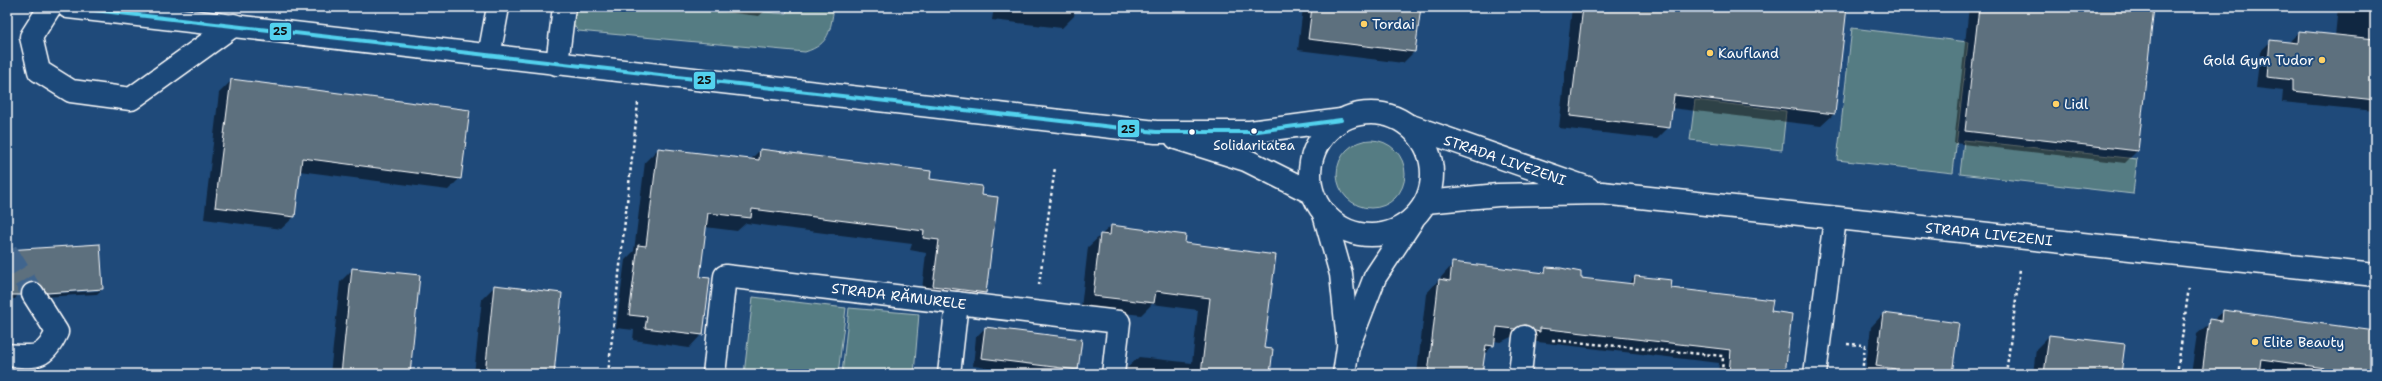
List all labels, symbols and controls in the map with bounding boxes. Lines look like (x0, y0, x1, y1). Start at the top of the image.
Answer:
place label: Tordai (1372, 15, 1415, 33)
marker: Tordai (1359, 19, 1369, 29)
line badge: 25 (269, 22, 292, 41)
text: 25 (273, 24, 287, 39)
place label: Kaufland (1718, 44, 1779, 62)
marker: Kaufland (1705, 48, 1715, 58)
place label: Gold Gym Tudor (2203, 51, 2314, 69)
marker: Gold Gym Tudor (2317, 55, 2327, 65)
line badge: 25 (693, 71, 716, 90)
text: 25 (697, 73, 711, 88)
place label: Lidl (2064, 95, 2089, 113)
marker: Lidl (2051, 99, 2061, 109)
line badge: 25 (1117, 119, 1140, 138)
text: 25 (1121, 122, 1135, 137)
marker: Solidaritatea (1249, 126, 1259, 136)
unlabelled marker (1187, 127, 1197, 137)
street label: STRADA LIVEZENI (1442, 131, 1569, 189)
place label: Solidaritatea (1213, 137, 1295, 154)
street label: STRADA LIVEZENI (1924, 218, 2054, 250)
street label: STRADA RĂMURELE (831, 279, 968, 313)
place label: Elite Beauty (2263, 333, 2344, 351)
marker: Elite Beauty (2250, 337, 2260, 347)

